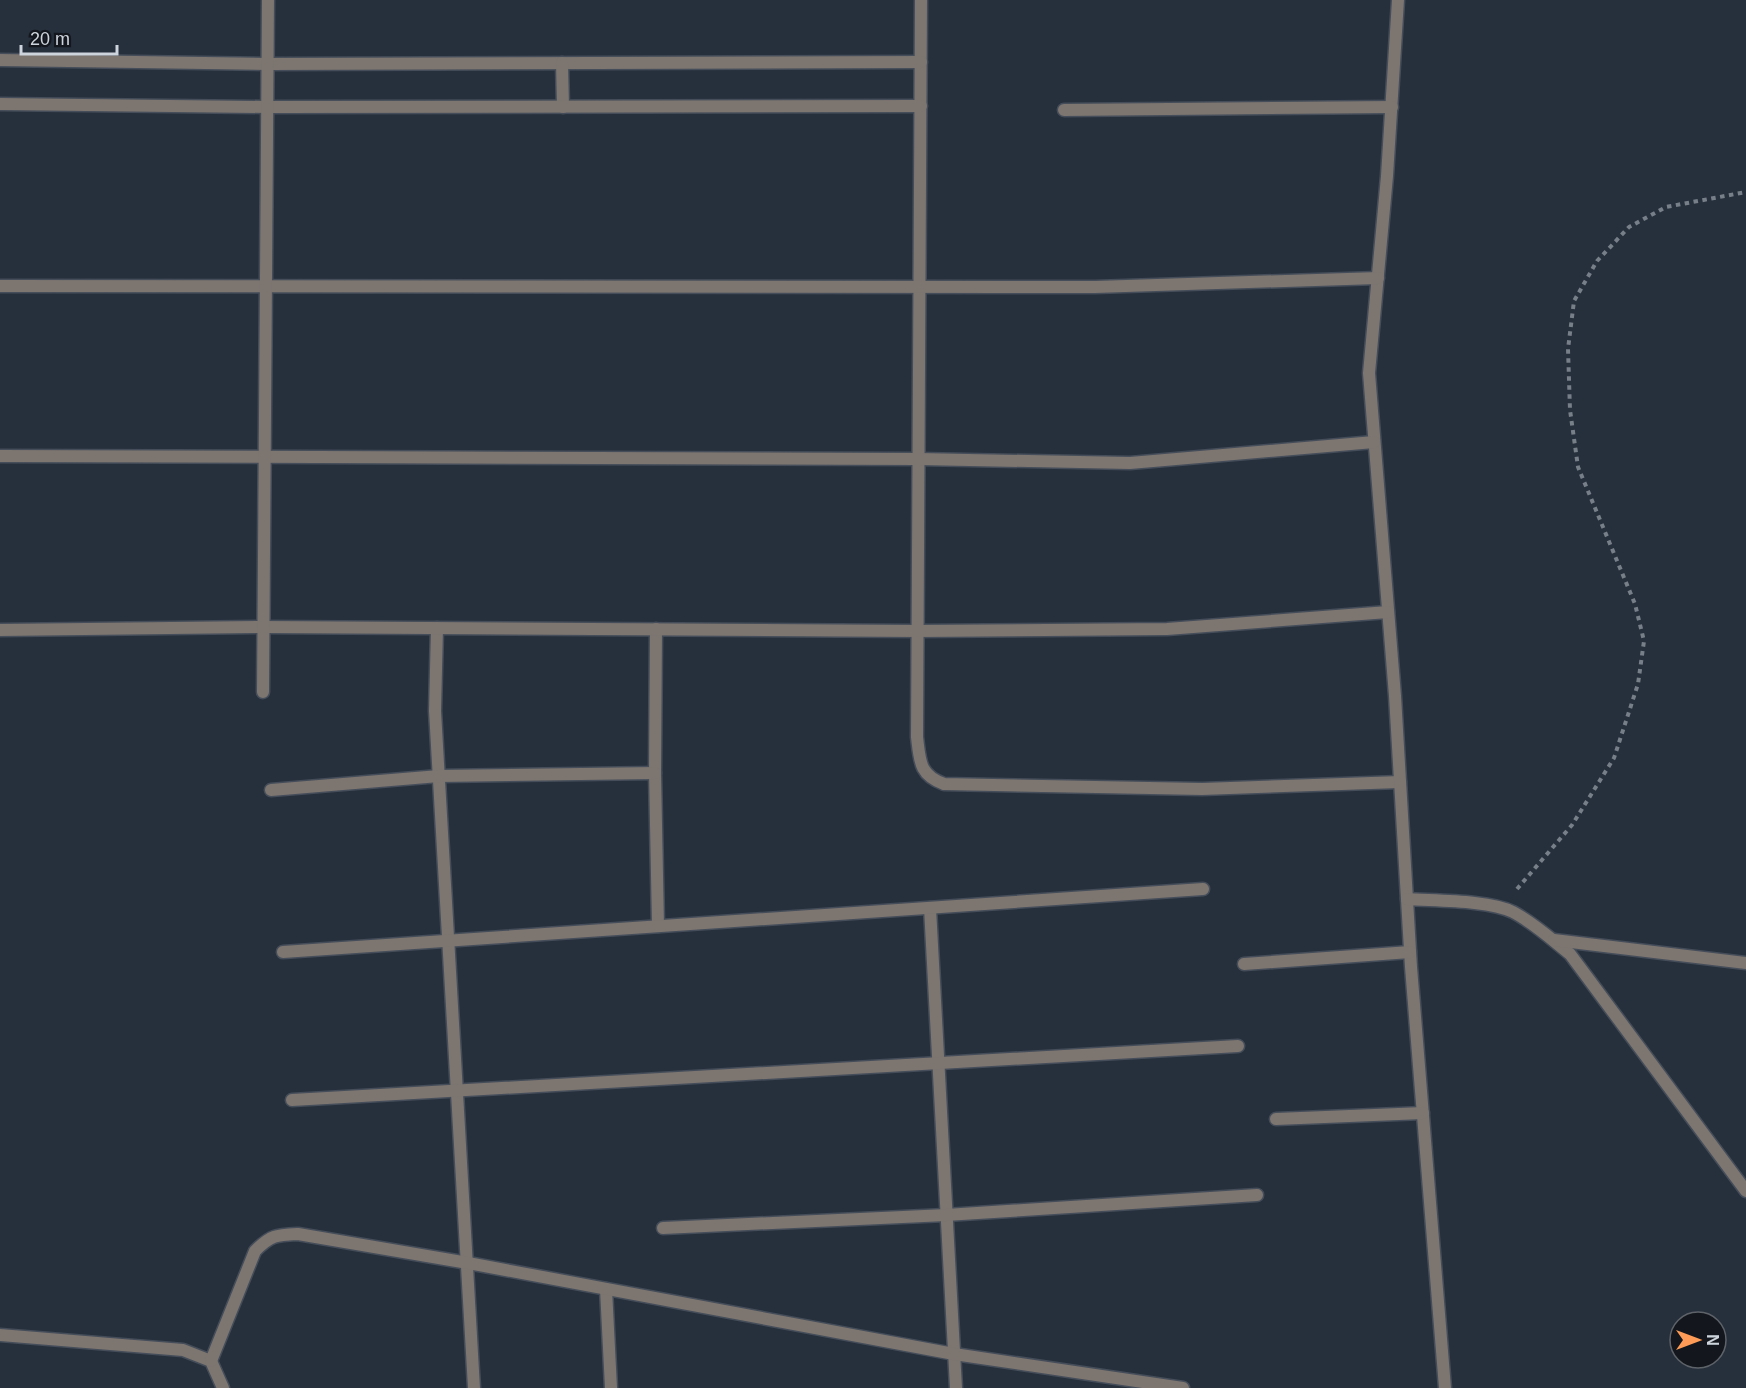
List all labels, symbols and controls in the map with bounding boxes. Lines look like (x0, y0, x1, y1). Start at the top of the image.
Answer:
scale bar (21, 18, 117, 56)
text: 20 m (30, 29, 70, 49)
north arrow (1668, 1310, 1728, 1370)
text: N (1704, 1334, 1721, 1346)

